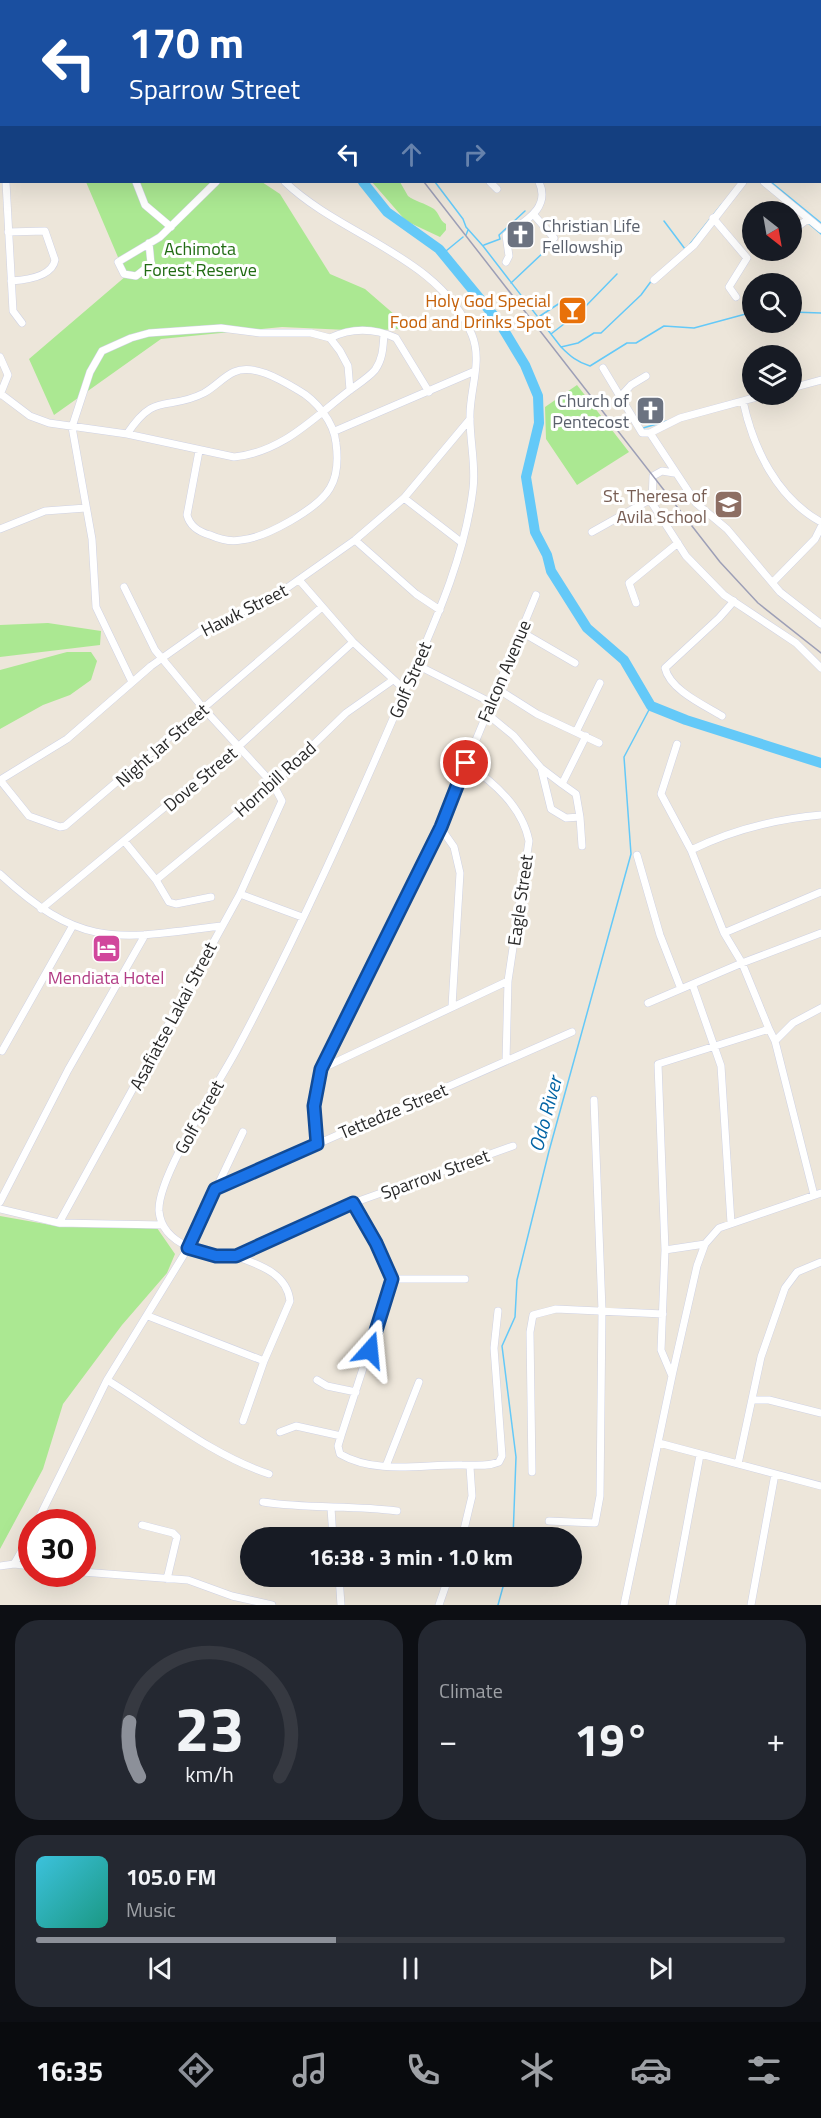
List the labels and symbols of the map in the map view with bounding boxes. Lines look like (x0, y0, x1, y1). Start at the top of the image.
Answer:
north arrow (742, 201, 802, 261)
place label: Christian Life Fellowship (542, 212, 640, 260)
church icon: Christian Life Fellowship (505, 219, 537, 251)
park label: Achimota Forest Reserve (143, 235, 257, 283)
place label: Holy God Special Food and Drinks Spot (390, 287, 552, 335)
bar icon: Holy God Special Food and Drinks Spot (556, 294, 588, 326)
place label: Church of Pentecost (552, 387, 630, 435)
church icon: Church of Pentecost (634, 394, 666, 426)
place label: St. Theresa of Avila School (603, 482, 707, 530)
school or university icon: St. Theresa of Avila School (712, 489, 744, 521)
street label: Hawk Street (196, 576, 293, 643)
street label: Falcon Avenue (470, 615, 538, 727)
street label: Golf Street (382, 637, 439, 723)
street label: Night Jar Street (109, 696, 215, 793)
street label: Hornbill Road (228, 735, 322, 823)
pin (440, 737, 491, 788)
street label: Dove Street (157, 740, 243, 818)
street label: Eagle Street (500, 852, 540, 947)
hotel icon: Mendiata Hotel (90, 932, 122, 964)
street label: Asafiatse Lakai Street (123, 937, 224, 1095)
place label: Mendiata Hotel (48, 964, 164, 991)
water label: Odo River (520, 1070, 571, 1155)
street label: Golf Street (168, 1074, 231, 1159)
street label: Tettedze Street (334, 1076, 452, 1146)
street label: Sparrow Street (377, 1142, 494, 1206)
position arrow (338, 1318, 402, 1382)
speed limit sign: 30 (18, 1509, 96, 1587)

